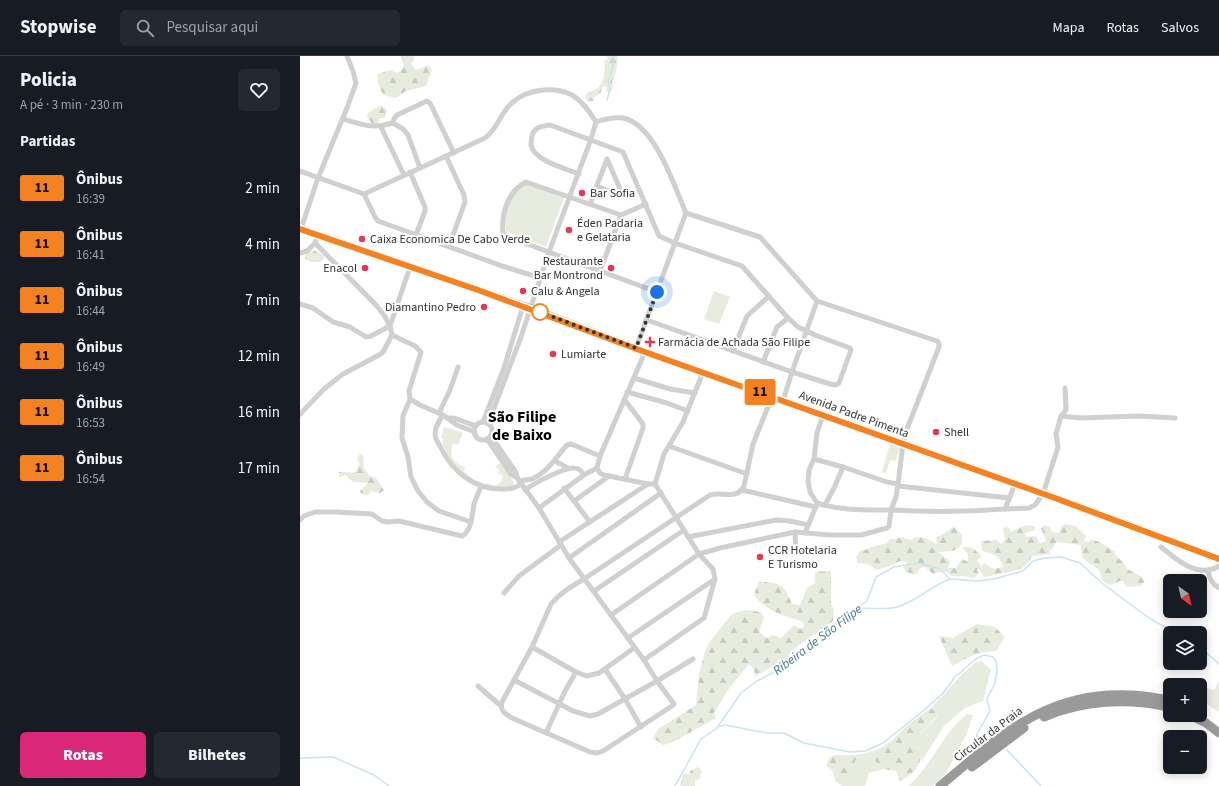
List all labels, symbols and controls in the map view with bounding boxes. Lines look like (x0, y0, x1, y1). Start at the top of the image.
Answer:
search box (120, 10, 400, 46)
text: Stopwise (20, 14, 96, 41)
icon: search (134, 17, 156, 39)
text: Pesquisar aqui (166, 17, 258, 38)
text: Mapa (1053, 18, 1084, 38)
text: Rotas (1106, 18, 1139, 38)
text: Salvos (1161, 18, 1199, 38)
text: Policia (20, 67, 77, 94)
button: heart (238, 69, 280, 111)
text: A pé · 3 min · 230 m (20, 96, 123, 114)
text: Partidas (20, 131, 75, 152)
text: Ônibus (76, 169, 123, 190)
text: 11 (35, 178, 49, 198)
text: 2 min (245, 178, 280, 199)
place label: Bar Sofia (590, 185, 635, 202)
marker: Bar Sofia (577, 188, 587, 198)
text: 16:39 (76, 190, 105, 208)
place label: Éden Padaria e Gelataria (577, 215, 643, 246)
text: Ônibus (76, 225, 123, 246)
marker: Éden Padaria e Gelataria (564, 225, 574, 235)
place label: Caixa Economica De Cabo Verde (370, 231, 530, 248)
text: 11 (35, 234, 49, 254)
text: 4 min (245, 234, 280, 255)
marker: Caixa Economica De Cabo Verde (357, 234, 367, 244)
text: 16:41 (76, 246, 105, 264)
place label: Restaurante Bar Montrond (534, 253, 603, 284)
place label: Enacol (323, 260, 357, 277)
marker: Enacol (360, 263, 370, 273)
marker: Restaurante Bar Montrond (606, 263, 616, 273)
text: Ônibus (76, 281, 123, 302)
your location (647, 282, 667, 302)
place label: Calu & Angela (531, 283, 600, 300)
marker: Calu & Angela (518, 286, 528, 296)
text: 11 (35, 290, 49, 310)
text: 7 min (245, 290, 280, 311)
place label: Diamantino Pedro (385, 299, 476, 316)
text: 16:44 (76, 302, 105, 320)
marker: Diamantino Pedro (479, 302, 489, 312)
unlabelled marker (531, 303, 549, 321)
place label: Farmácia de Achada São Filipe (658, 334, 810, 351)
text: Ônibus (76, 337, 123, 358)
marker: Farmácia de Achada São Filipe (645, 337, 655, 347)
text: 11 (35, 346, 49, 366)
text: 12 min (238, 346, 280, 367)
place label: Lumiarte (561, 346, 606, 363)
marker: Lumiarte (548, 349, 558, 359)
text: 16:49 (76, 358, 105, 376)
line badge: 11 (742, 379, 778, 405)
text: 11 (753, 382, 767, 402)
street label: Avenida Padre Pimenta (796, 387, 911, 442)
text: Ônibus (76, 393, 123, 414)
text: 11 (35, 402, 49, 422)
text: 16 min (238, 402, 280, 423)
district label: São Filipe de Baixo (488, 406, 556, 446)
text: 16:53 (76, 414, 105, 432)
place label: Shell (944, 424, 969, 441)
marker: Shell (931, 427, 941, 437)
text: Ônibus (76, 449, 123, 470)
text: 11 (35, 458, 49, 478)
text: 17 min (238, 458, 280, 479)
text: 16:54 (76, 470, 105, 488)
place label: CCR Hotelaria E Turismo (768, 542, 837, 573)
marker: CCR Hotelaria E Turismo (755, 552, 765, 562)
north arrow (1163, 574, 1207, 618)
map controls (1163, 574, 1207, 774)
water label: Ribeira de São Filipe (769, 600, 866, 679)
button: layers (1163, 626, 1207, 670)
button: + (1163, 678, 1207, 722)
street label: Circular da Praia (950, 703, 1026, 766)
button: − (1163, 730, 1207, 774)
button: Rotas (20, 732, 146, 778)
button: Bilhetes (154, 732, 280, 778)

